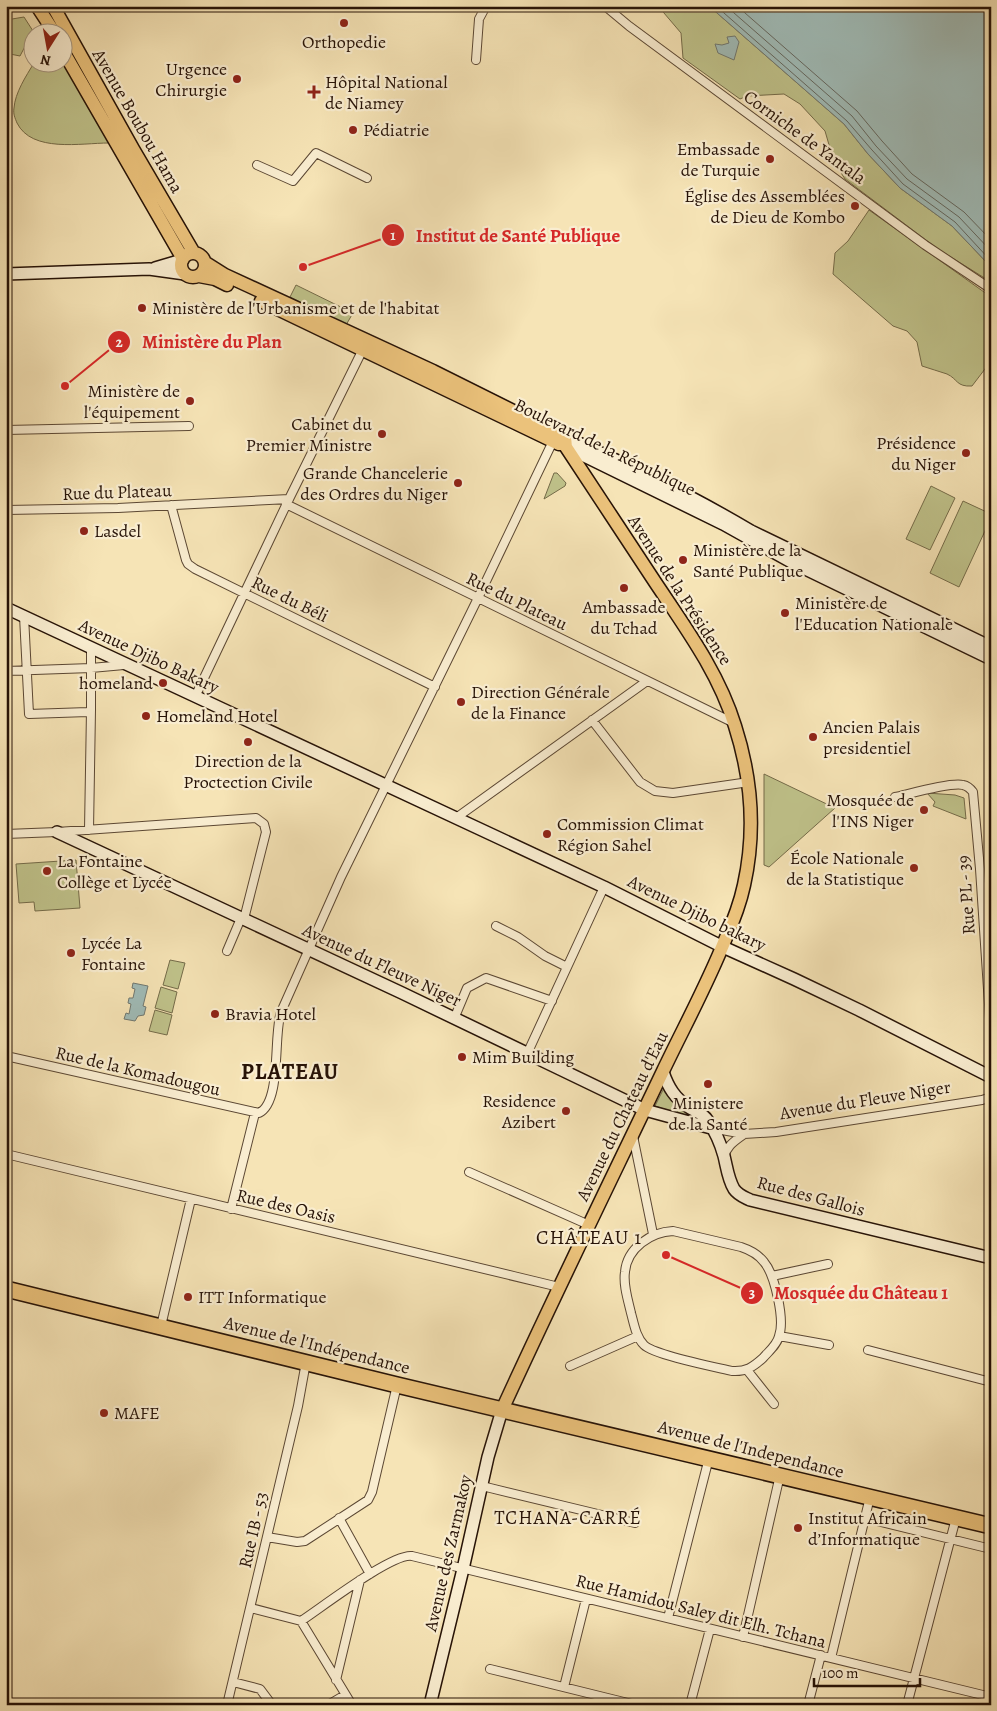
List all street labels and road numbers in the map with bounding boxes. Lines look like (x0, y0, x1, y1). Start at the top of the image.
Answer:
street label: Avenue Boubou Hama (86, 44, 189, 198)
street label: Corniche de Yantala (739, 84, 872, 190)
street label: Boulevard de la République (510, 393, 700, 501)
street label: Rue du Plateau (62, 478, 172, 506)
street label: Avenue de la Présidence (622, 509, 738, 670)
street label: Rue du Plateau (462, 566, 572, 636)
street label: Rue du Béli (247, 570, 333, 628)
street label: Avenue Djibo Bakary (74, 613, 224, 699)
street label: Rue PL - 39 (951, 854, 981, 936)
street label: Avenue Djibo bakary (623, 869, 771, 957)
street label: Avenue du Fleuve Niger (298, 917, 465, 1012)
street label: Avenue du Chateau d'Eau (570, 1027, 674, 1206)
street label: Rue de la Komadougou (53, 1040, 223, 1102)
street label: Avenue du Fleuve Niger (777, 1075, 952, 1126)
street label: Rue des Gallois (754, 1170, 868, 1222)
street label: Rue des Oasis (234, 1183, 338, 1229)
street label: Avenue de l'Indépendance (221, 1310, 412, 1380)
street label: Avenue de l'Independance (655, 1414, 846, 1484)
street label: Avenue des Zarmakoy (418, 1471, 478, 1635)
street label: Rue IB - 53 (233, 1490, 273, 1570)
street label: Rue Hamidou Saley dit Elh. Tchana (573, 1568, 829, 1654)

